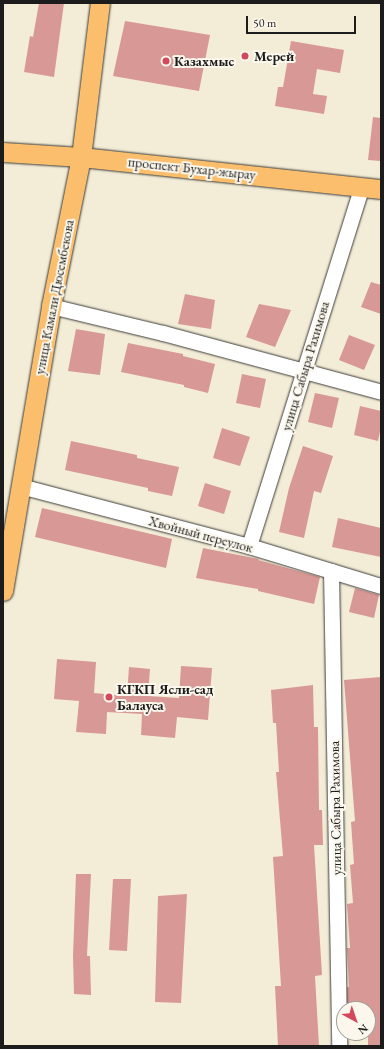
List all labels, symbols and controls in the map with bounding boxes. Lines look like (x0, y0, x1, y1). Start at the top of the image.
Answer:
scale bar (248, 8, 358, 34)
text: 50 m (253, 15, 276, 31)
place label: Мерей (254, 48, 294, 64)
marker: Мерей (239, 50, 251, 62)
place label: Казахмыс (174, 53, 234, 69)
marker: Казахмыс (161, 56, 171, 66)
street label: проспект Бухар-жырау (127, 153, 257, 183)
street label: улица Камали Дюсембекова (31, 218, 77, 376)
street label: улица Сабыра Рахимова (277, 299, 333, 433)
street label: Хвойный переулок (147, 512, 255, 556)
place label: КГКП Ясли-сад Балауса (117, 681, 213, 714)
marker: КГКП Ясли-сад Балауса (104, 692, 114, 702)
street label: улица Сабыра Рахимова (325, 741, 345, 875)
north arrow (336, 1001, 376, 1041)
text: N (355, 1021, 371, 1038)

